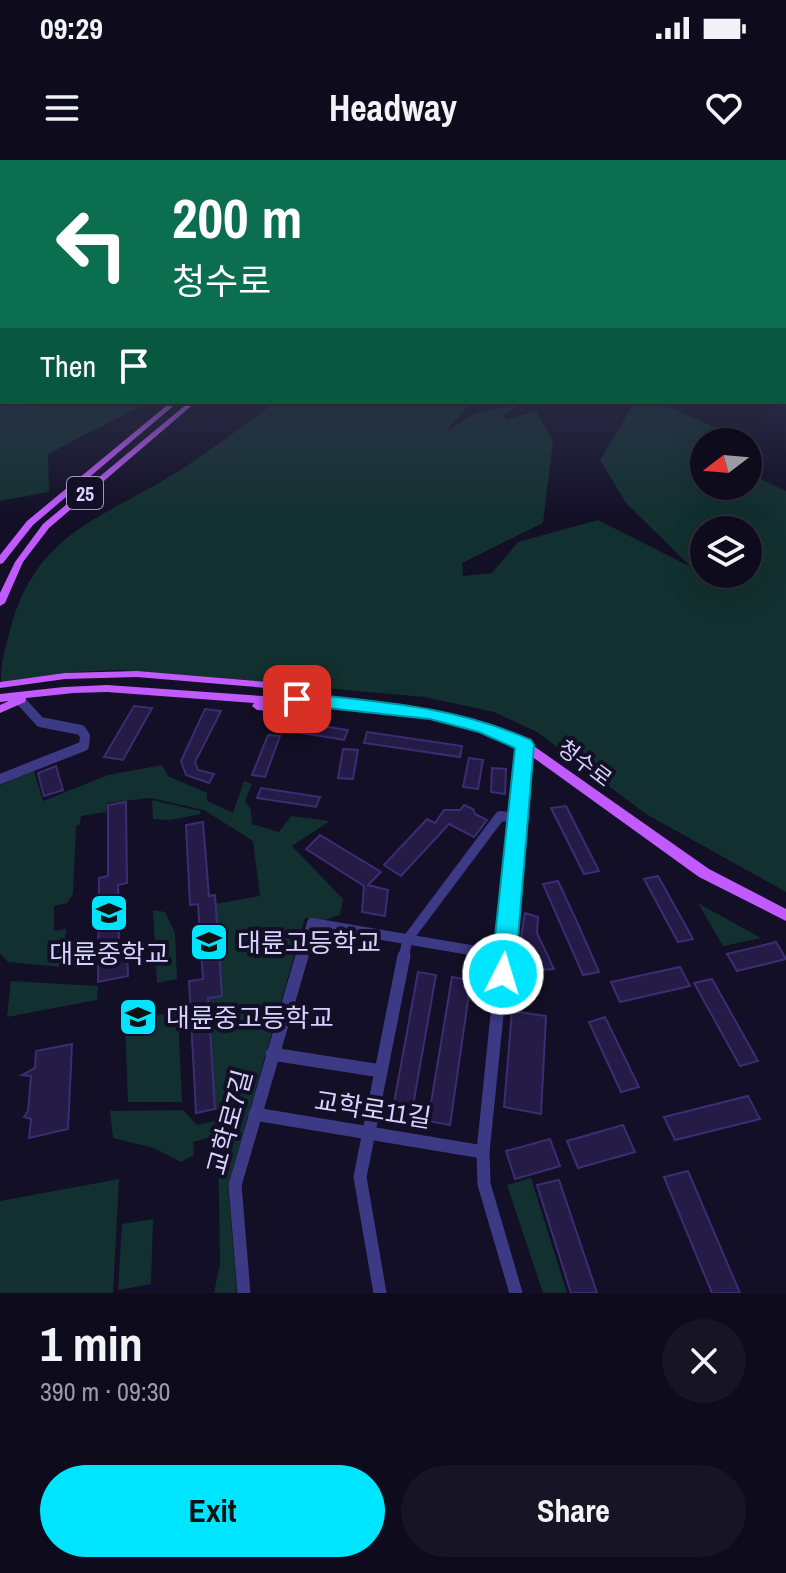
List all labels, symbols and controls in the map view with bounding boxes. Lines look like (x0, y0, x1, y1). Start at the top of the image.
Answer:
text: 09:29 (40, 8, 103, 48)
text: Headway (329, 84, 457, 132)
icon: menu (40, 86, 84, 130)
icon: heart (702, 86, 746, 130)
text: 200 m (172, 180, 302, 255)
icon: left (40, 192, 144, 296)
text: 청수로 (172, 257, 271, 305)
icon: arrive (112, 344, 156, 388)
text: Then (40, 346, 96, 386)
north arrow (690, 428, 762, 500)
map controls (690, 428, 762, 588)
road number: 25 (67, 477, 103, 509)
button: layers (690, 516, 762, 588)
pin (263, 665, 331, 733)
icon: arrive (275, 677, 319, 721)
street label: 청수로 (552, 733, 618, 793)
school or university icon: 대륜중학교 (88, 892, 130, 934)
school or university icon: 대륜고등학교 (188, 921, 230, 963)
place label: 대륜고등학교 (237, 925, 381, 960)
position arrow (461, 932, 545, 1016)
place label: 대륜중학교 (49, 936, 169, 971)
school or university icon: 대륜중고등학교 (117, 996, 159, 1038)
place label: 대륜중고등학교 (166, 1000, 333, 1035)
street label: 교학로7길 (198, 1066, 260, 1178)
street label: 교학로11길 (312, 1082, 434, 1136)
text: 1 min (40, 1311, 143, 1376)
button: close (662, 1319, 746, 1403)
text: 390 m · 09:30 (40, 1374, 170, 1409)
button: Exit (40, 1465, 385, 1557)
button: Share (401, 1465, 746, 1557)

